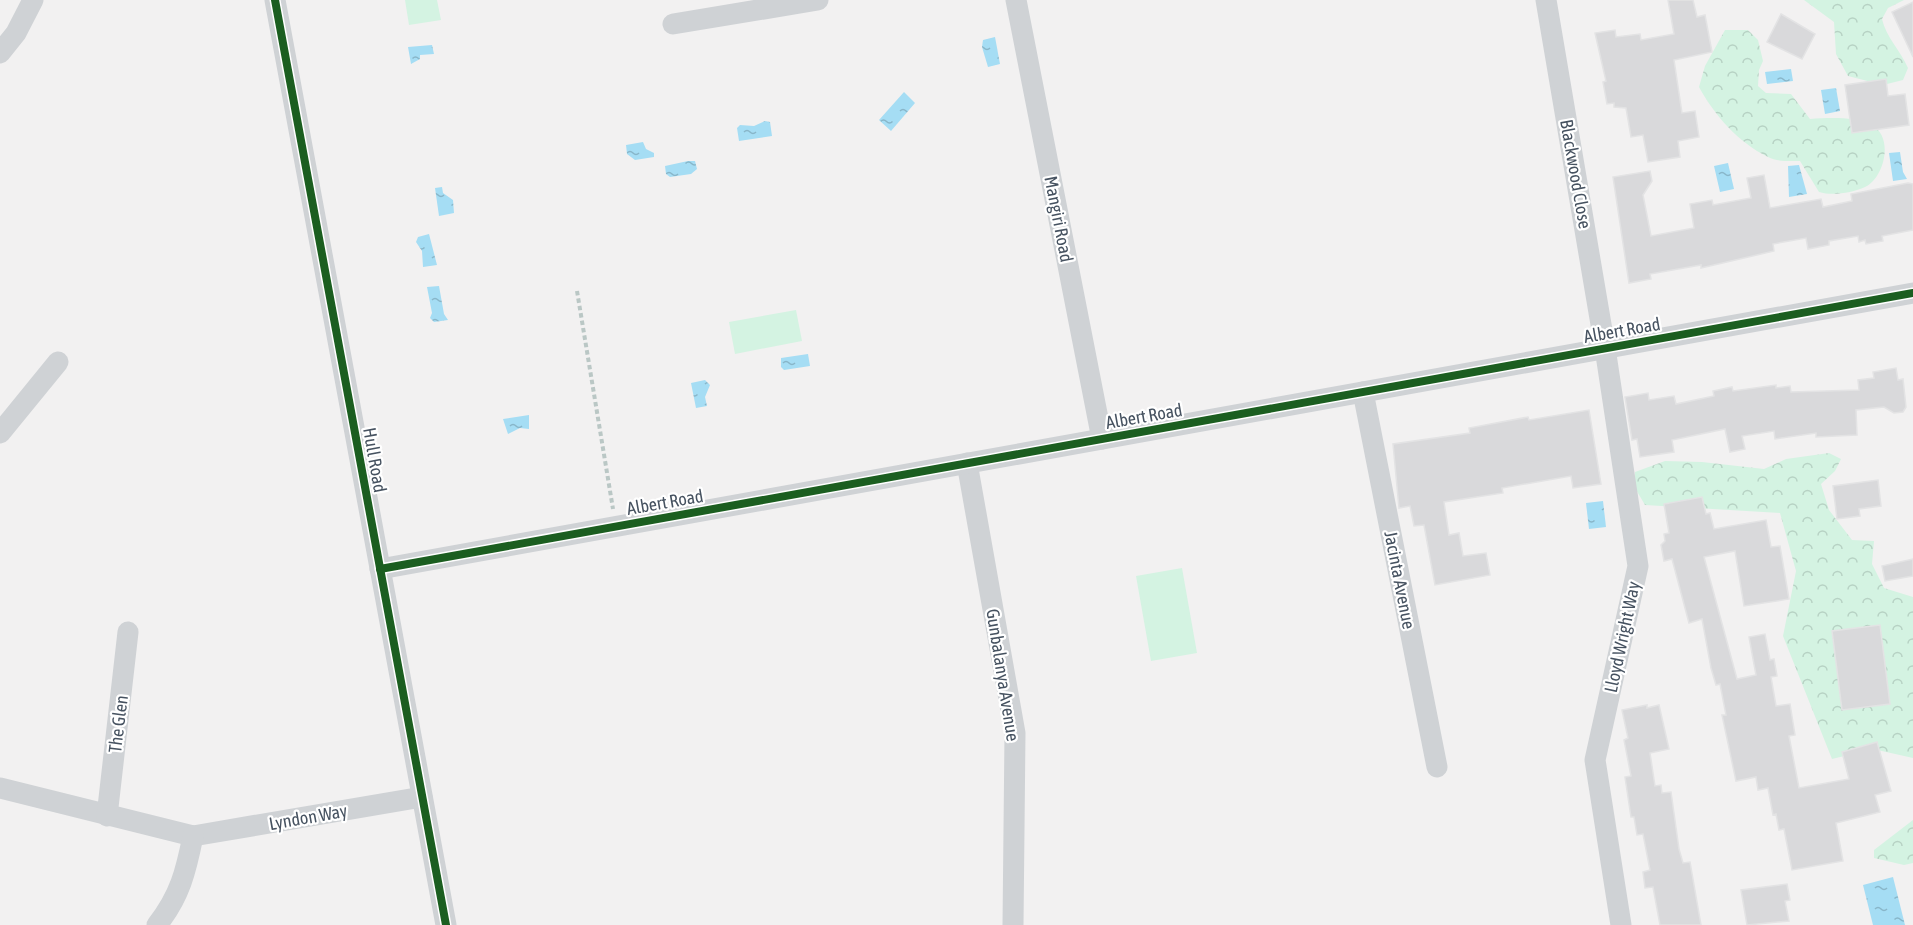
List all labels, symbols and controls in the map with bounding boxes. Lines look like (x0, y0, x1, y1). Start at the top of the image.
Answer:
street label: Blackwood Close (1556, 118, 1596, 230)
street label: Mangiri Road (1040, 174, 1078, 264)
street label: Albert Road (1582, 313, 1662, 347)
street label: Albert Road (1104, 399, 1184, 433)
street label: Hull Road (359, 426, 391, 494)
street label: Albert Road (625, 485, 705, 519)
street label: Jacinta Avenue (1380, 529, 1420, 631)
street label: Lloyd Wright Way (1600, 580, 1644, 694)
street label: Gunbalanya Avenue (982, 607, 1024, 743)
street label: The Glen (104, 694, 132, 754)
street label: Lyndon Way (267, 800, 349, 834)

